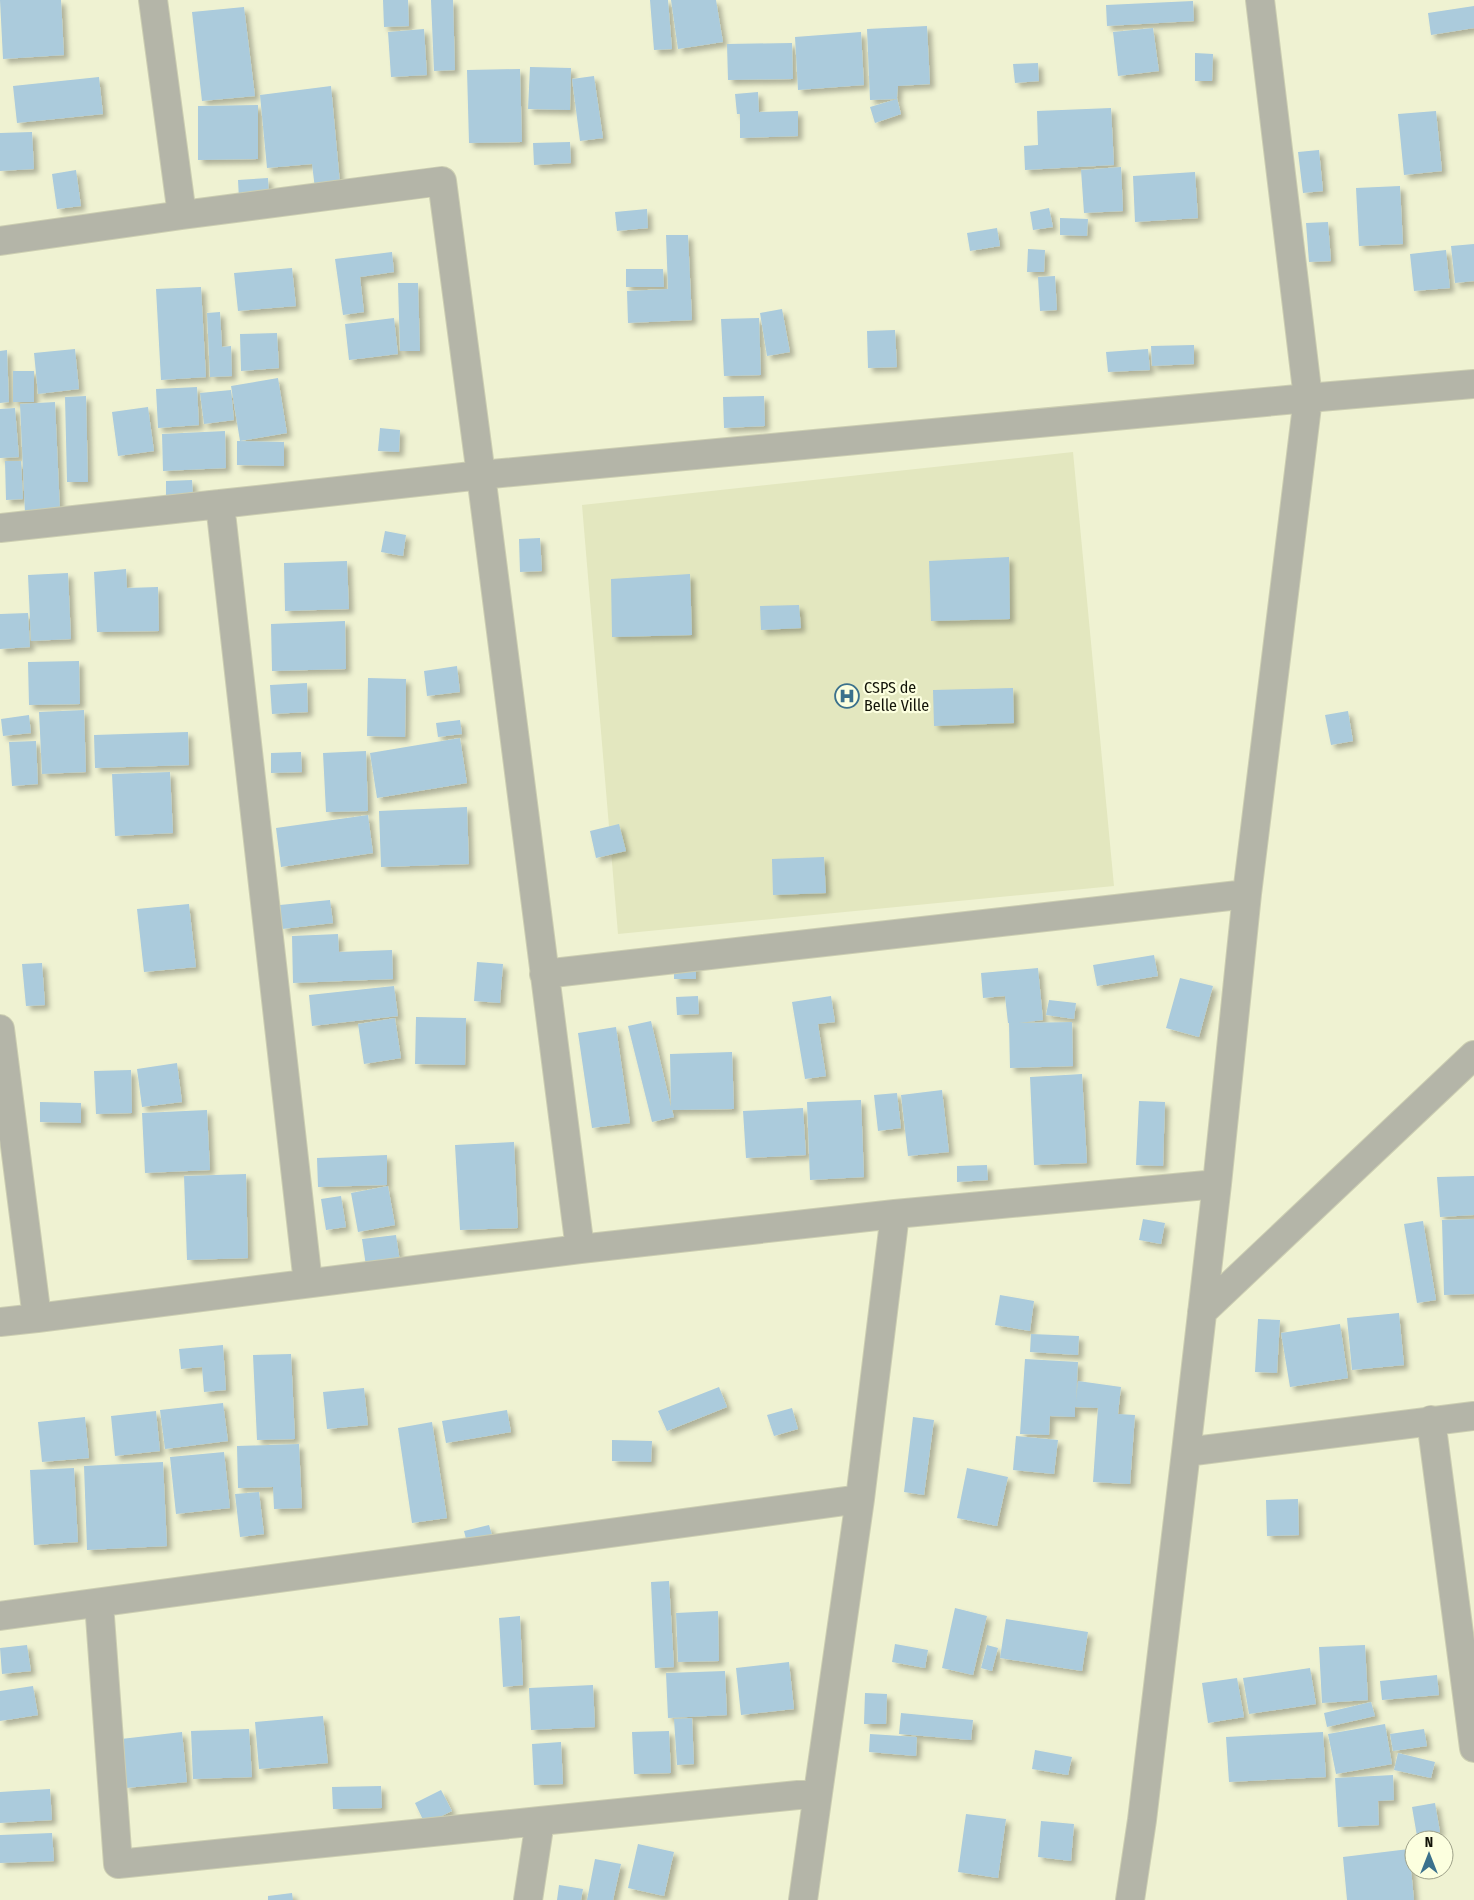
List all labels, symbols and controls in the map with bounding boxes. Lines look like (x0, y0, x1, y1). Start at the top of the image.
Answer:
place label: CSPS de Belle Ville (864, 678, 929, 715)
hospital icon: CSPS de Belle Ville (834, 683, 860, 709)
north arrow (1404, 1830, 1454, 1880)
text: N (1425, 1834, 1433, 1851)

